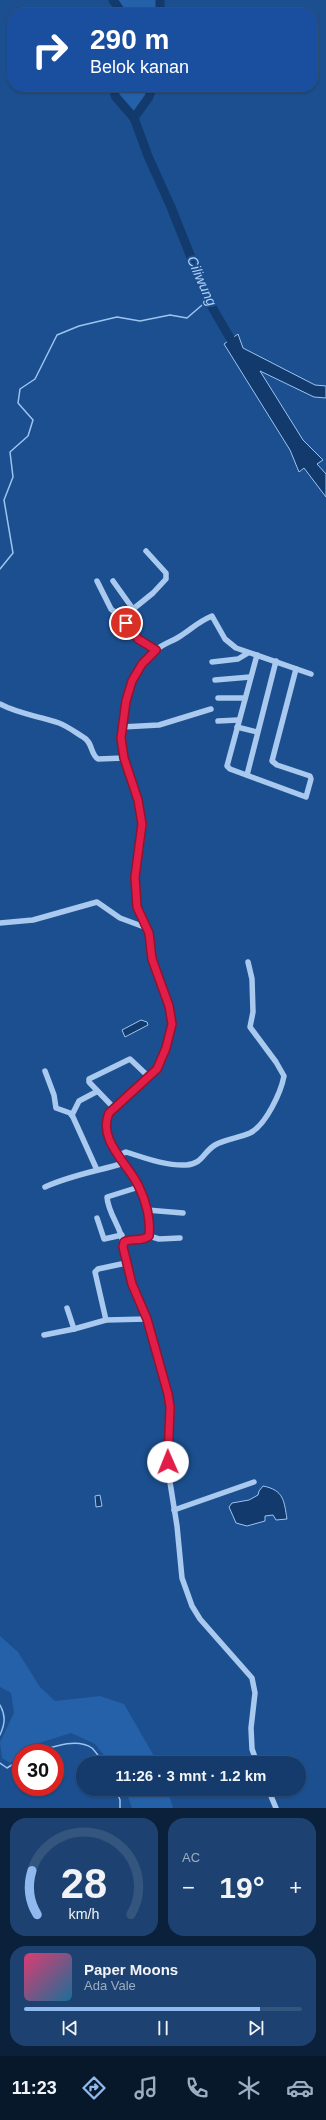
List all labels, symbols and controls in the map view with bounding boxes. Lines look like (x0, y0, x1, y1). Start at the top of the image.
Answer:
icon: right (24, 24, 76, 76)
text: 290 m (90, 24, 169, 55)
text: Belok kanan (90, 57, 189, 77)
water label: Ciliwung (184, 254, 220, 309)
pin (109, 606, 143, 640)
icon: arrive (115, 612, 137, 634)
position arrow (147, 1441, 189, 1483)
speed limit sign: 30 (12, 1744, 64, 1796)
text: 11:26 · 3 mnt · 1.2 km (116, 1767, 266, 1784)
text: AC (182, 1850, 200, 1865)
text: 28 (61, 1860, 107, 1907)
text: 19° (219, 1871, 265, 1904)
text: − (182, 1875, 195, 1900)
text: + (289, 1875, 302, 1900)
text: km/h (69, 1906, 100, 1922)
text: Paper Moons (84, 1961, 178, 1978)
text: Ada Vale (84, 1978, 136, 1993)
icon: previous (59, 2017, 81, 2039)
icon: pause (152, 2017, 174, 2039)
icon: next (245, 2017, 267, 2039)
icon: directions (80, 2074, 108, 2102)
icon: music (132, 2074, 160, 2102)
icon: phone (183, 2074, 211, 2102)
icon: climate (235, 2074, 263, 2102)
icon: car (286, 2074, 314, 2102)
text: 11:23 (12, 2078, 57, 2098)

